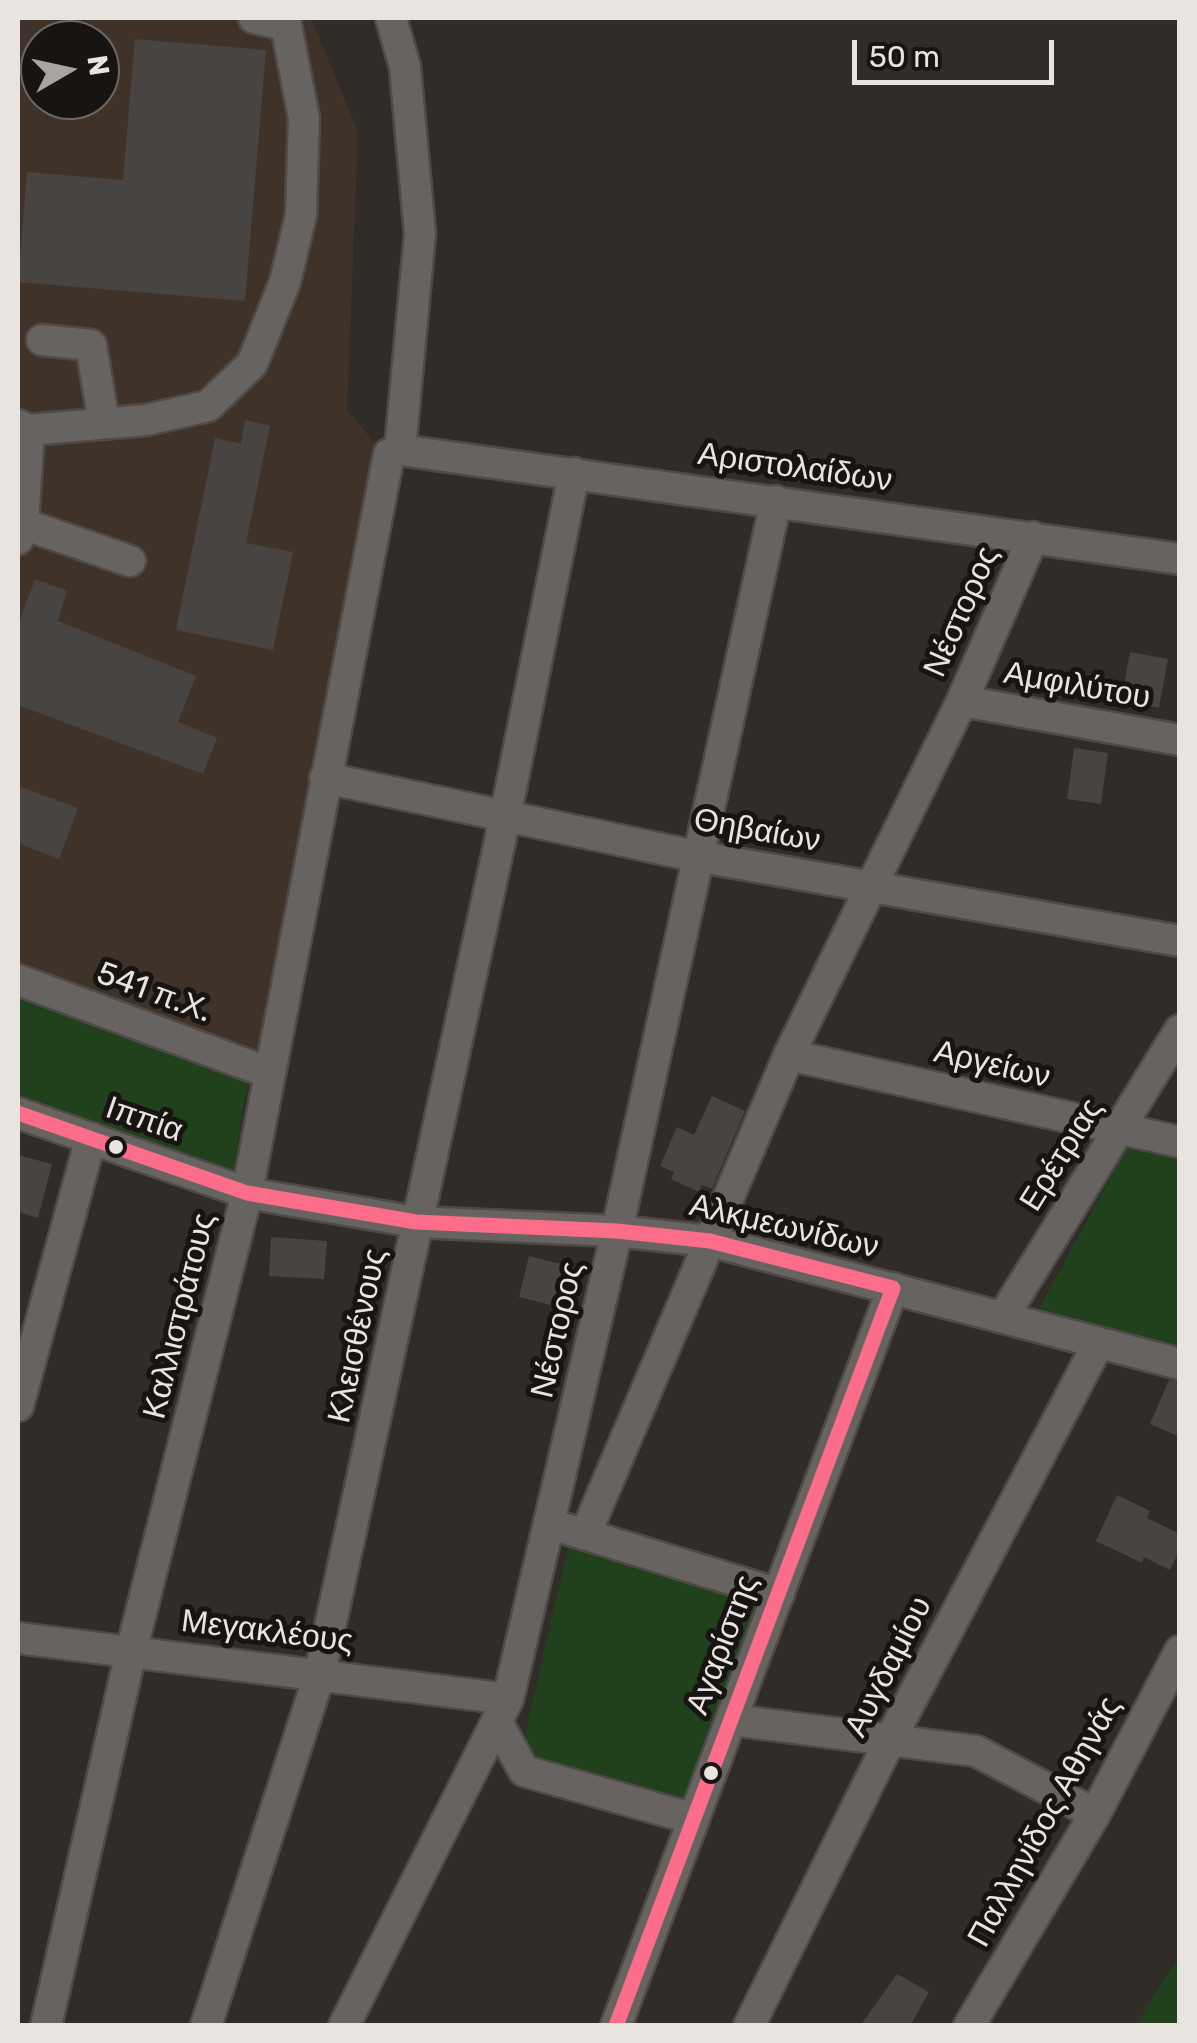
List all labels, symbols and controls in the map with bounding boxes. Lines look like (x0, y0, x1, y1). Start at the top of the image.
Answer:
north arrow (20, 20, 120, 120)
scale bar (857, 20, 1060, 82)
text: 50 m (869, 39, 940, 75)
text: N (80, 53, 116, 78)
street label: Αριστολαίδων (695, 435, 895, 501)
street label: Νέστορος (916, 541, 1008, 683)
street label: Αμφιλύτου (1001, 654, 1153, 718)
street label: Θηβαίων (691, 801, 823, 861)
street label: 541 π.Χ. (91, 955, 217, 1031)
street label: Αργείων (930, 1033, 1054, 1097)
street label: Ιππία (101, 1089, 187, 1151)
street label: Ερέτριας (1012, 1092, 1112, 1218)
unlabelled marker (106, 1137, 126, 1157)
street label: Αλκμεωνίδων (686, 1187, 882, 1267)
street label: Καλλιστράτους (136, 1209, 224, 1423)
street label: Κλεισθένους (321, 1245, 395, 1427)
street label: Νέστορος (524, 1258, 592, 1402)
street label: Αγαρίστης (679, 1570, 767, 1720)
street label: Αυγδαμίου (837, 1591, 941, 1743)
street label: Μεγακλέους (179, 1602, 355, 1662)
street label: Παλληνίδος Αθηνάς (960, 1690, 1130, 1954)
unlabelled marker (701, 1763, 721, 1783)

